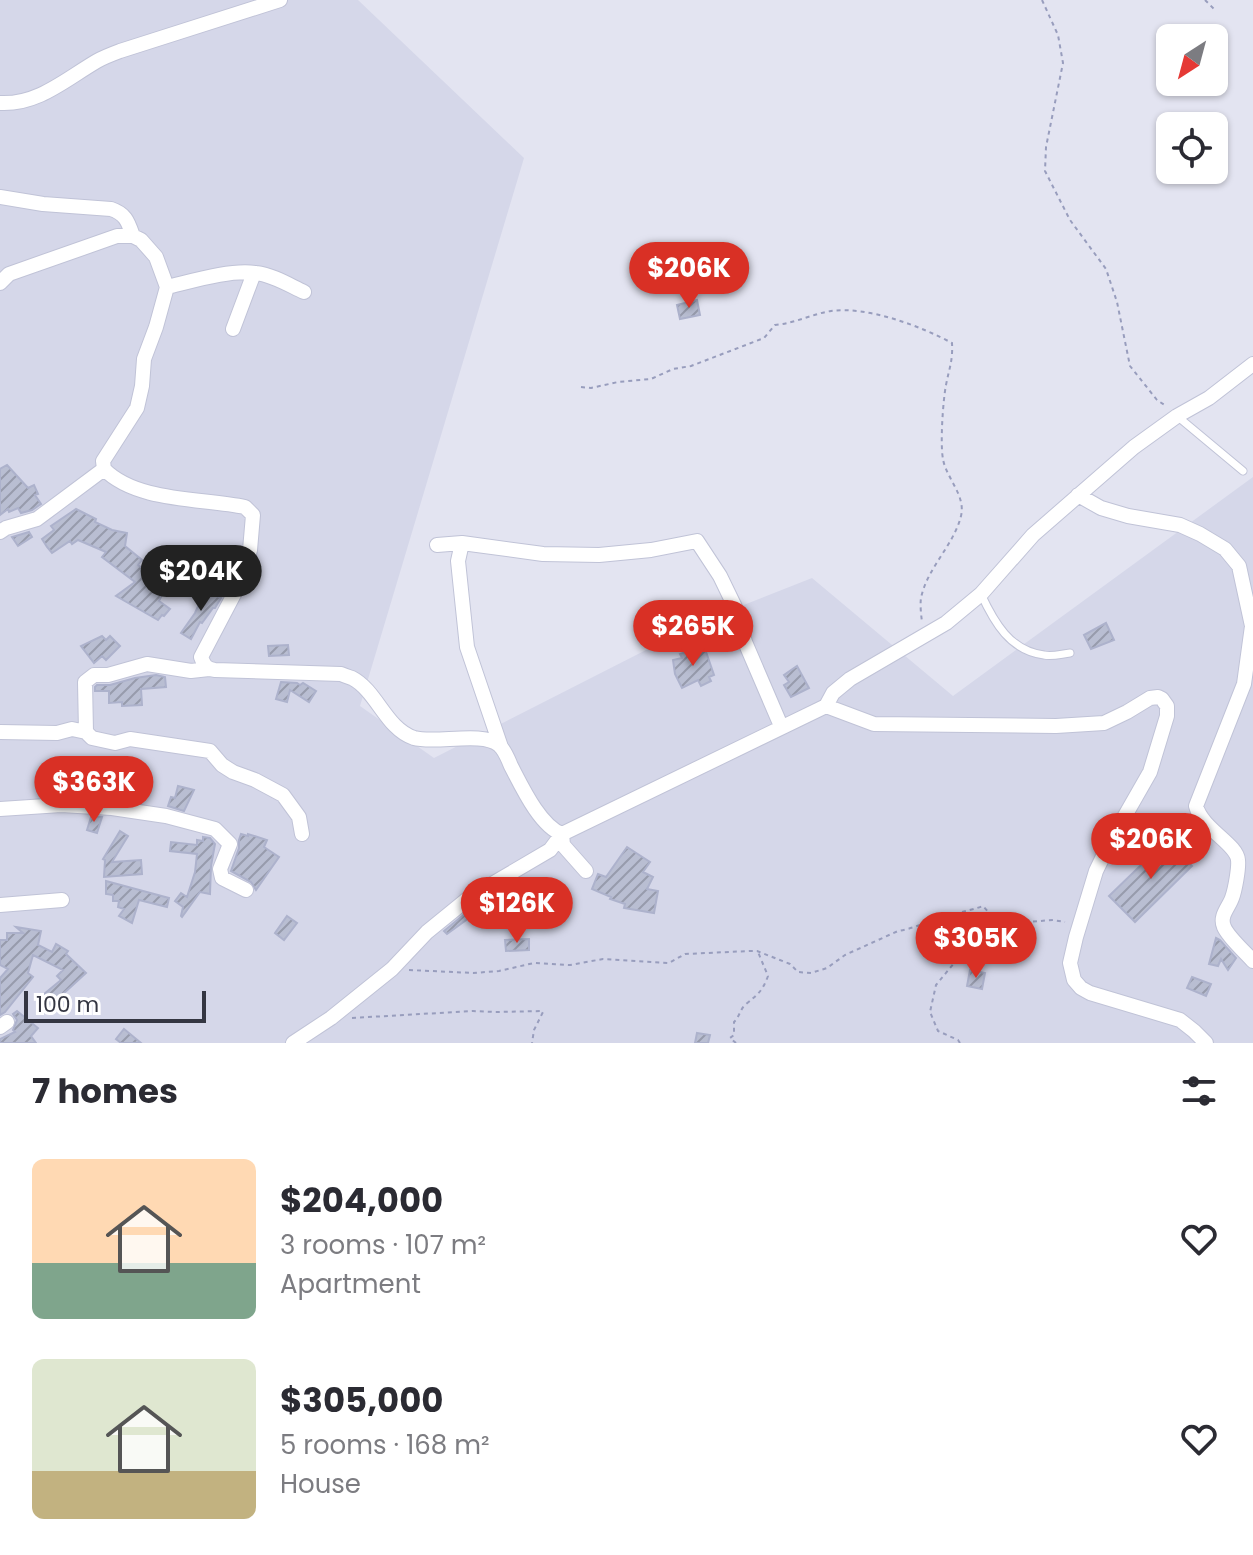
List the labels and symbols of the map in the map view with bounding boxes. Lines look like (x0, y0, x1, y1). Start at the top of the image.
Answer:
north arrow (1156, 24, 1228, 96)
pin: $206K (633, 242, 745, 310)
pin: $204K (145, 545, 257, 613)
pin: $265K (637, 600, 749, 668)
pin: $363K (38, 756, 150, 824)
pin: $206K (1095, 813, 1207, 881)
pin: $126K (461, 877, 573, 945)
pin: $305K (920, 912, 1032, 980)
scale bar (24, 987, 206, 1023)

